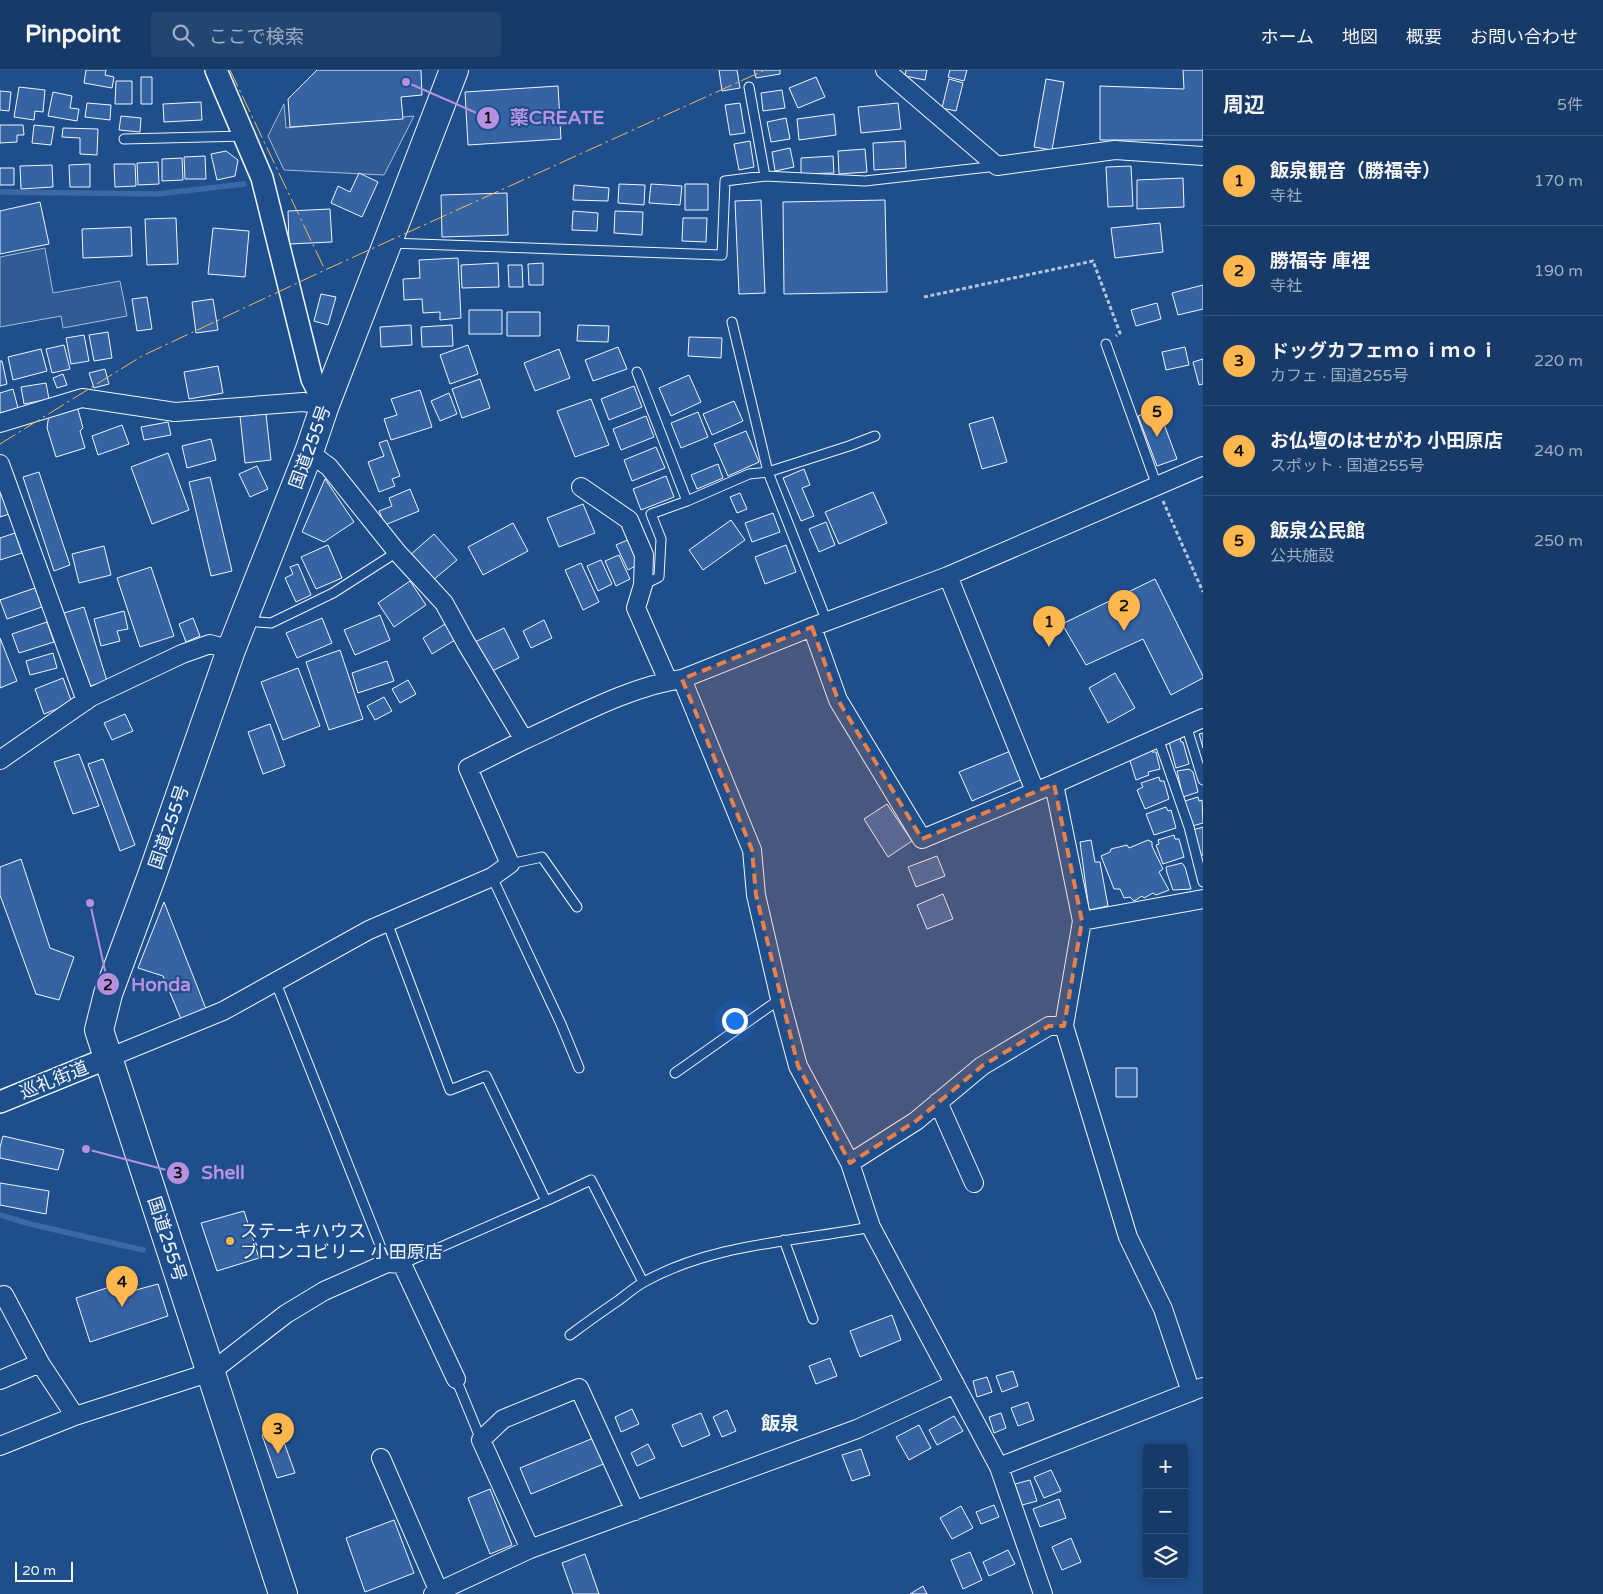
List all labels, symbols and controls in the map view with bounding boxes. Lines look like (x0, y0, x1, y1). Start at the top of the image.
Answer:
search box (151, 12, 501, 57)
text: Pinpoint (25, 20, 121, 49)
icon: search (169, 21, 197, 49)
text: ここで検索 (209, 26, 304, 48)
text: ホーム (1261, 26, 1314, 48)
text: 地図 (1342, 26, 1378, 48)
text: 概要 (1406, 26, 1442, 48)
text: お問い合わせ (1470, 26, 1578, 48)
text: 周辺 (1223, 93, 1265, 118)
text: 5件 (1557, 95, 1583, 115)
callout: 薬CREATE (475, 101, 615, 135)
text: 薬CREATE (510, 107, 604, 129)
text: 1 (483, 109, 493, 127)
text: 飯泉観音（勝福寺） (1270, 160, 1441, 182)
text: 1 (1234, 171, 1244, 191)
text: 170 m (1534, 171, 1583, 191)
text: 寺社 (1270, 186, 1302, 206)
text: 勝福寺 庫裡 (1270, 250, 1370, 272)
text: 2 (1234, 261, 1244, 281)
text: 190 m (1534, 261, 1583, 281)
text: 寺社 (1270, 276, 1302, 296)
text: ドッグカフェｍｏｉｍｏｉ (1270, 340, 1498, 362)
text: 3 (1234, 351, 1244, 371)
text: 220 m (1534, 351, 1583, 371)
text: カフェ · 国道255号 (1270, 366, 1409, 386)
pin: 5 (1141, 396, 1173, 437)
street label: 国道255号 (285, 402, 335, 492)
text: お仏壇のはせがわ 小田原店 (1270, 430, 1503, 452)
text: 4 (1234, 441, 1244, 461)
text: 240 m (1534, 441, 1583, 461)
text: スポット · 国道255号 (1270, 456, 1425, 476)
text: 飯泉公民館 (1270, 520, 1365, 542)
text: 5 (1234, 531, 1244, 551)
text: 250 m (1534, 531, 1583, 551)
text: 公共施設 (1270, 546, 1334, 566)
pin: 2 (1108, 590, 1140, 631)
pin: 1 (1033, 606, 1065, 647)
street label: 国道255号 (144, 782, 194, 872)
callout: Honda (96, 967, 201, 1001)
text: Honda (131, 974, 191, 996)
text: 2 (103, 976, 113, 994)
your location (722, 1008, 748, 1034)
street label: 巡礼街道 (17, 1056, 91, 1104)
callout: Shell (166, 1156, 254, 1190)
text: Shell (201, 1162, 245, 1184)
text: 3 (173, 1164, 183, 1182)
street label: 国道255号 (143, 1194, 191, 1284)
place label: ステーキハウス ブロンコビリー 小田原店 (240, 1220, 443, 1263)
marker: ステーキハウス ブロンコビリー 小田原店 (224, 1235, 236, 1247)
pin: 4 (106, 1266, 138, 1307)
pin: 3 (262, 1413, 294, 1454)
district label: 飯泉 (761, 1413, 799, 1435)
map controls (1143, 1444, 1188, 1579)
button: + (1143, 1444, 1188, 1489)
button: − (1143, 1489, 1188, 1534)
button: layers (1143, 1534, 1188, 1579)
scale bar (15, 1559, 72, 1582)
text: 20 m (22, 1562, 56, 1579)

